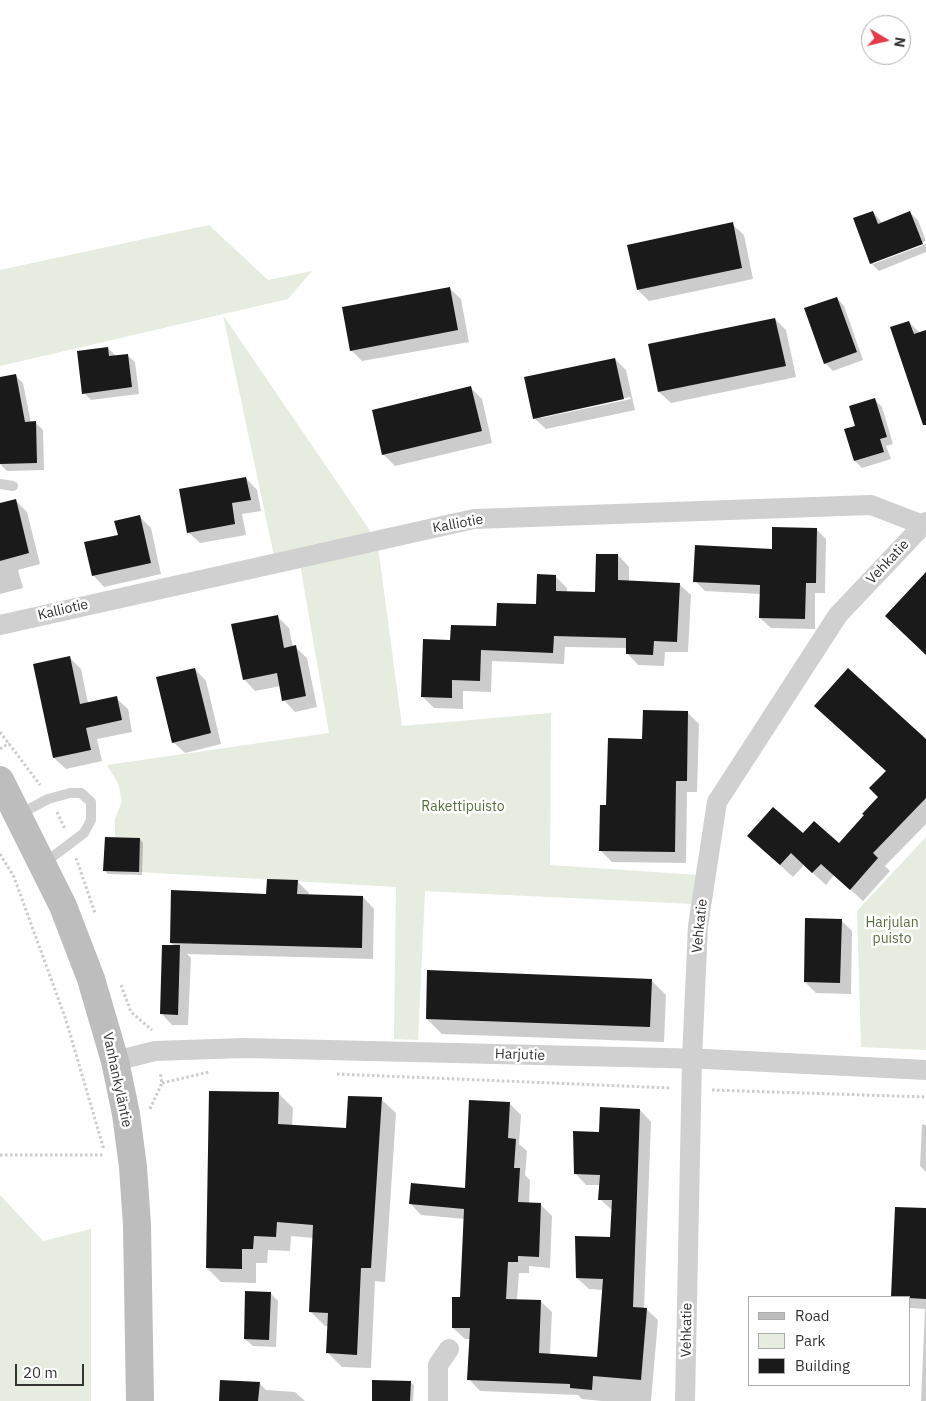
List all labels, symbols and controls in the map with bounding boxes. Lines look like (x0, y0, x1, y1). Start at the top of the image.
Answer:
north arrow (861, 15, 911, 65)
text: N (890, 36, 910, 49)
street label: Kalliotie (431, 511, 485, 537)
street label: Vehkatie (863, 536, 913, 588)
street label: Kalliotie (36, 596, 90, 624)
park label: Rakettipuisto (421, 799, 505, 815)
street label: Vehkatie (689, 898, 711, 954)
park label: Harjulan puisto (865, 915, 919, 948)
street label: Vanhankyläntie (99, 1031, 135, 1129)
street label: Harjutie (495, 1046, 545, 1064)
legend (748, 1296, 911, 1386)
street label: Vehkatie (678, 1303, 696, 1357)
text: Road (795, 1306, 830, 1325)
text: Park (795, 1331, 825, 1350)
scale bar (18, 1354, 86, 1386)
text: Building (795, 1356, 850, 1375)
text: 20 m (23, 1363, 58, 1382)

